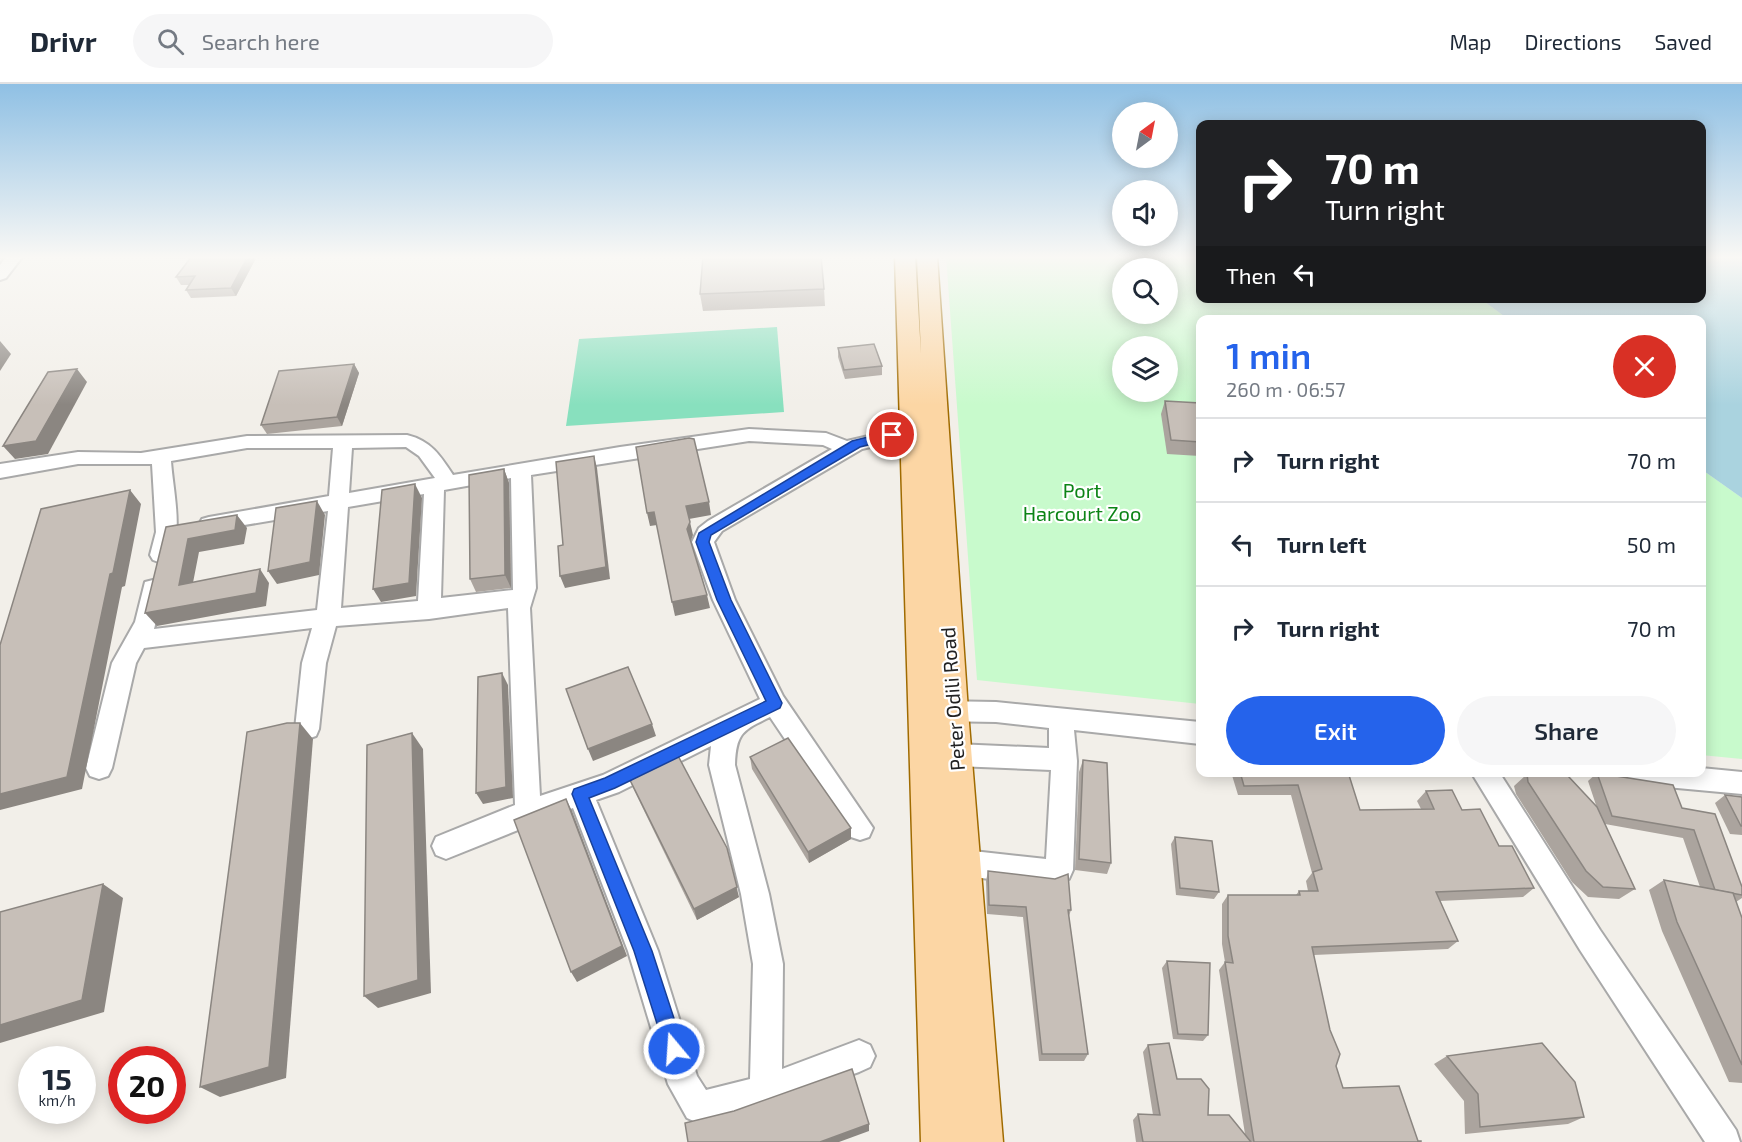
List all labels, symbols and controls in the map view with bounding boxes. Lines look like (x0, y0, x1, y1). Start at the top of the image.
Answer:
search box (133, 14, 553, 68)
text: Drivr (30, 24, 97, 58)
icon: search (154, 25, 187, 58)
text: Search here (202, 28, 320, 54)
text: Map (1449, 29, 1492, 54)
text: Directions (1525, 29, 1621, 54)
text: Saved (1654, 29, 1712, 54)
north arrow (1112, 102, 1178, 168)
map controls (1112, 102, 1178, 402)
text: 70 m (1325, 142, 1420, 192)
icon: right (1226, 144, 1304, 222)
button: sound (1112, 180, 1178, 246)
text: Turn right (1325, 193, 1445, 225)
button: search (1112, 258, 1178, 324)
icon: left (1288, 258, 1321, 291)
text: Then (1226, 262, 1276, 288)
text: 1 min (1226, 333, 1311, 376)
button: close (1613, 335, 1676, 398)
button: layers (1112, 336, 1178, 402)
text: 260 m · 06:57 (1226, 377, 1346, 401)
pin (866, 409, 917, 460)
icon: arrive (875, 418, 908, 451)
icon: right (1226, 444, 1259, 477)
text: Turn right (1277, 447, 1379, 473)
text: 70 m (1627, 447, 1676, 473)
park label: Port Harcourt Zoo (1023, 478, 1141, 525)
icon: left (1226, 528, 1259, 561)
text: Turn left (1277, 531, 1366, 557)
text: 50 m (1627, 531, 1676, 557)
icon: right (1226, 612, 1259, 645)
text: Turn right (1277, 615, 1379, 641)
text: 70 m (1627, 615, 1676, 641)
street label: Peter Odili Road (935, 626, 969, 772)
button: Exit (1226, 696, 1445, 765)
button: Share (1457, 696, 1676, 765)
position arrow (642, 1017, 706, 1081)
speed limit sign: 20 (108, 1046, 186, 1124)
text: 15 (42, 1060, 72, 1096)
text: km/h (38, 1091, 76, 1109)

